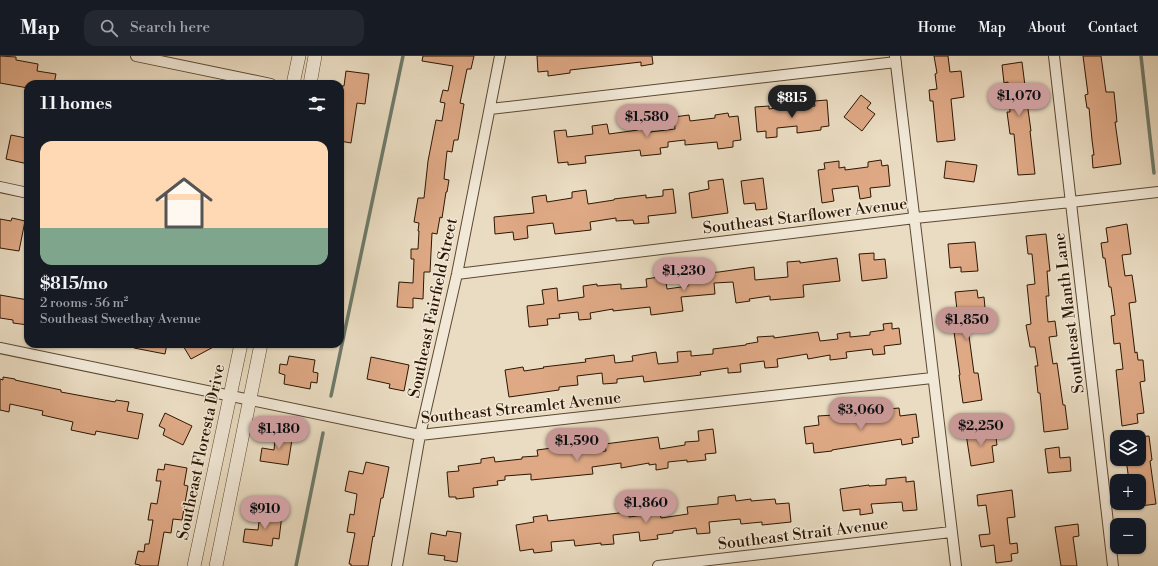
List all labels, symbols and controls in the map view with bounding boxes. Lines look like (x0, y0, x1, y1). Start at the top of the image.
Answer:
search box (84, 10, 364, 46)
text: Map (20, 16, 60, 40)
icon: search (98, 17, 120, 39)
text: Search here (130, 18, 210, 37)
text: Home (918, 19, 956, 37)
text: Map (978, 19, 1006, 37)
text: About (1028, 19, 1066, 37)
text: Contact (1088, 19, 1138, 37)
pin: $1,070 (986, 83, 1052, 117)
pin: $815 (768, 85, 816, 119)
text: $1,070 (997, 88, 1041, 104)
text: $815 (777, 90, 807, 106)
text: 11 homes (40, 93, 112, 115)
icon: filters (306, 93, 328, 115)
pin: $1,580 (614, 104, 680, 138)
text: $1,580 (625, 109, 669, 125)
icon: home (148, 167, 220, 239)
street label: Southeast Starflower Avenue (702, 194, 908, 238)
street label: Southeast Fairfield Street (404, 216, 462, 400)
street label: Southeast Manth Lane (1049, 232, 1089, 394)
pin: $1,230 (651, 258, 717, 292)
text: $1,230 (662, 263, 706, 279)
text: $815/mo (40, 273, 108, 295)
text: 2 rooms · 56 m² (40, 295, 128, 311)
pin: $1,850 (934, 307, 1000, 341)
text: Southeast Sweetbay Avenue (40, 311, 201, 327)
text: $1,850 (945, 312, 989, 328)
street label: Southeast Floresta Drive (173, 362, 229, 542)
street label: Southeast Streamlet Avenue (420, 388, 622, 428)
pin: $3,060 (828, 397, 894, 431)
text: $3,060 (838, 402, 884, 418)
pin: $2,250 (948, 413, 1014, 447)
pin: $1,180 (246, 416, 312, 450)
text: $2,250 (958, 418, 1004, 434)
text: $1,180 (258, 421, 300, 437)
pin: $1,590 (544, 428, 610, 462)
map controls (1110, 430, 1146, 554)
button: layers (1110, 430, 1146, 466)
text: $1,590 (555, 433, 599, 449)
button: + (1110, 474, 1146, 510)
pin: $1,860 (613, 490, 679, 524)
text: $1,860 (624, 495, 668, 511)
pin: $910 (241, 496, 289, 530)
text: $910 (250, 501, 280, 517)
street label: Southeast Strait Avenue (717, 514, 889, 554)
button: − (1110, 518, 1146, 554)

